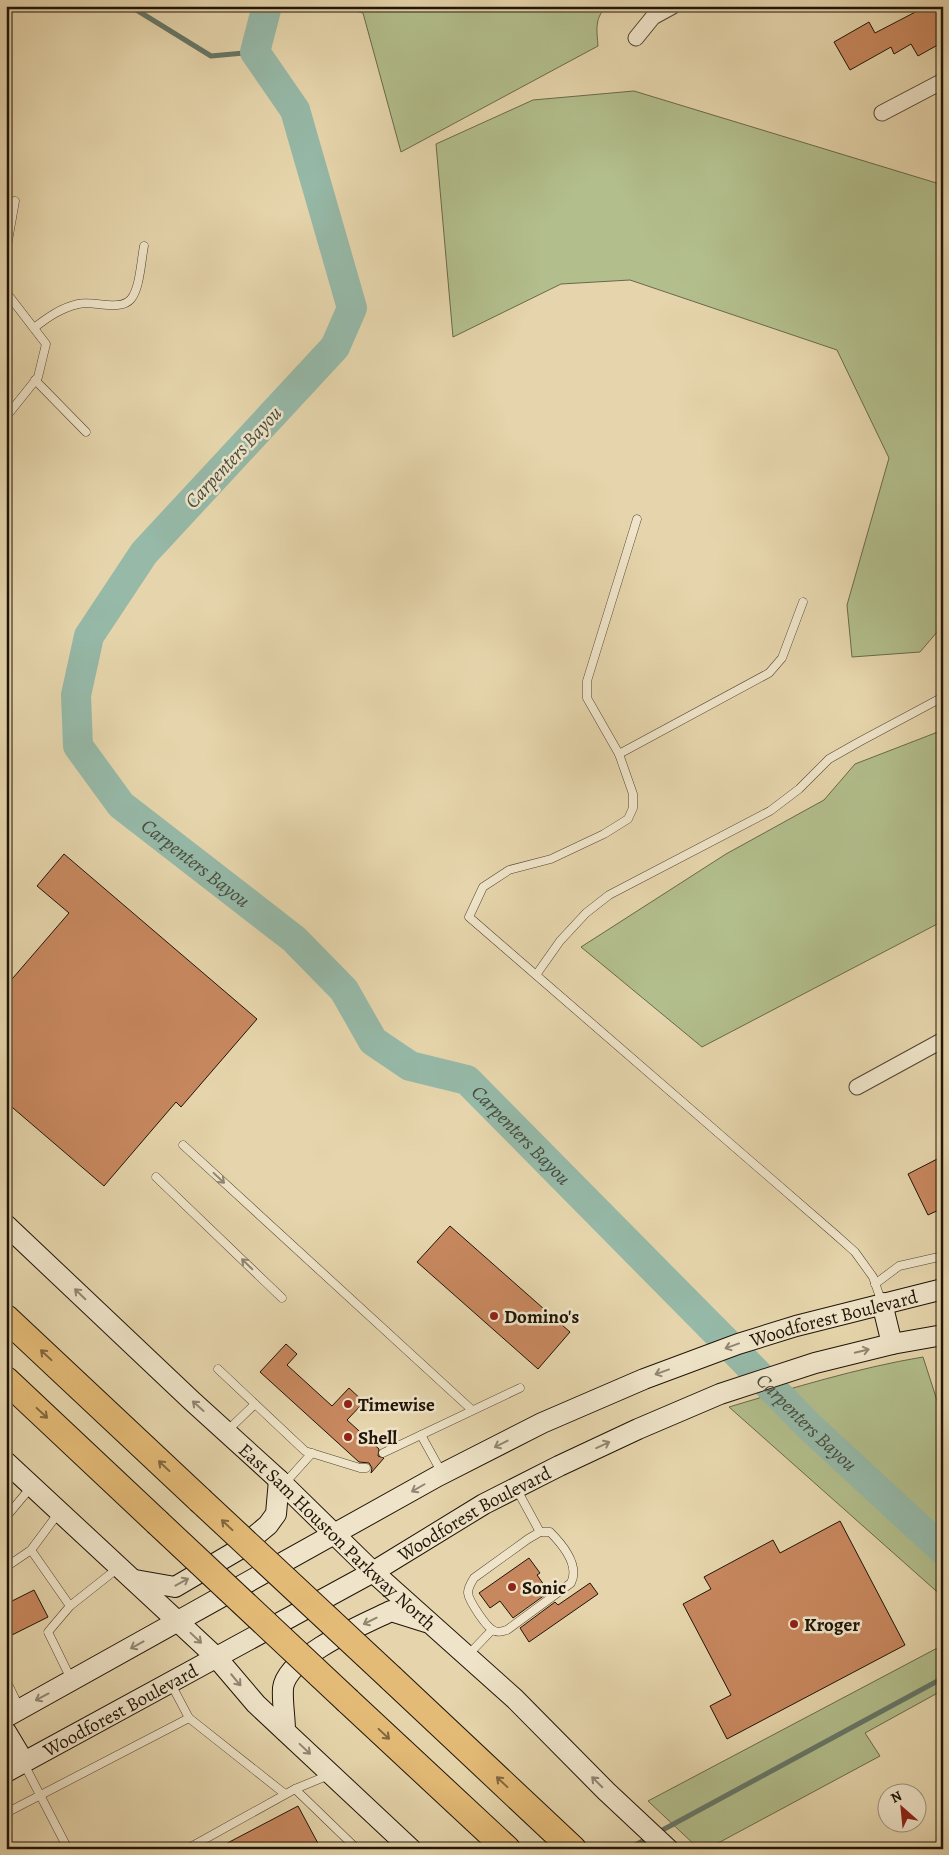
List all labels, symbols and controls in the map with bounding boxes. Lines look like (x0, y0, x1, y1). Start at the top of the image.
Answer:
water label: Carpenters Bayou (179, 400, 288, 514)
water label: Carpenters Bayou (135, 813, 256, 914)
water label: Carpenters Bayou (465, 1079, 577, 1191)
one-way arrow (213, 1172, 225, 1184)
one-way arrow (241, 1258, 253, 1270)
street label: Woodforest Boulevard (746, 1284, 921, 1354)
one-way arrow (74, 1288, 86, 1300)
place label: Domino's (504, 1304, 579, 1330)
marker: Domino's (488, 1310, 500, 1322)
one-way arrow (725, 1342, 741, 1351)
one-way arrow (854, 1346, 870, 1356)
one-way arrow (40, 1349, 52, 1361)
water label: Carpenters Bayou (750, 1367, 863, 1478)
one-way arrow (655, 1368, 670, 1377)
place label: Timewise (358, 1392, 435, 1418)
marker: Timewise (342, 1398, 354, 1410)
one-way arrow (191, 1400, 204, 1412)
one-way arrow (35, 1407, 48, 1419)
place label: Shell (358, 1425, 397, 1451)
marker: Shell (342, 1431, 354, 1443)
street label: East Sam Houston Parkway North (233, 1438, 442, 1637)
one-way arrow (494, 1439, 509, 1449)
one-way arrow (595, 1440, 610, 1449)
one-way arrow (158, 1460, 171, 1472)
street label: Woodforest Boulevard (392, 1460, 556, 1568)
one-way arrow (411, 1483, 426, 1493)
one-way arrow (221, 1519, 234, 1531)
place label: Sonic (522, 1575, 566, 1601)
one-way arrow (174, 1577, 188, 1587)
marker: Sonic (506, 1581, 518, 1593)
place label: Kroger (804, 1612, 860, 1638)
one-way arrow (363, 1617, 378, 1626)
marker: Kroger (788, 1618, 800, 1630)
one-way arrow (189, 1632, 202, 1644)
one-way arrow (130, 1641, 145, 1650)
street label: Woodforest Boulevard (38, 1658, 203, 1764)
one-way arrow (231, 1674, 242, 1687)
one-way arrow (35, 1692, 50, 1702)
one-way arrow (377, 1728, 390, 1740)
one-way arrow (298, 1743, 311, 1755)
one-way arrow (496, 1776, 509, 1788)
one-way arrow (591, 1776, 603, 1788)
north arrow (876, 1782, 926, 1832)
text: N (887, 1786, 905, 1808)

